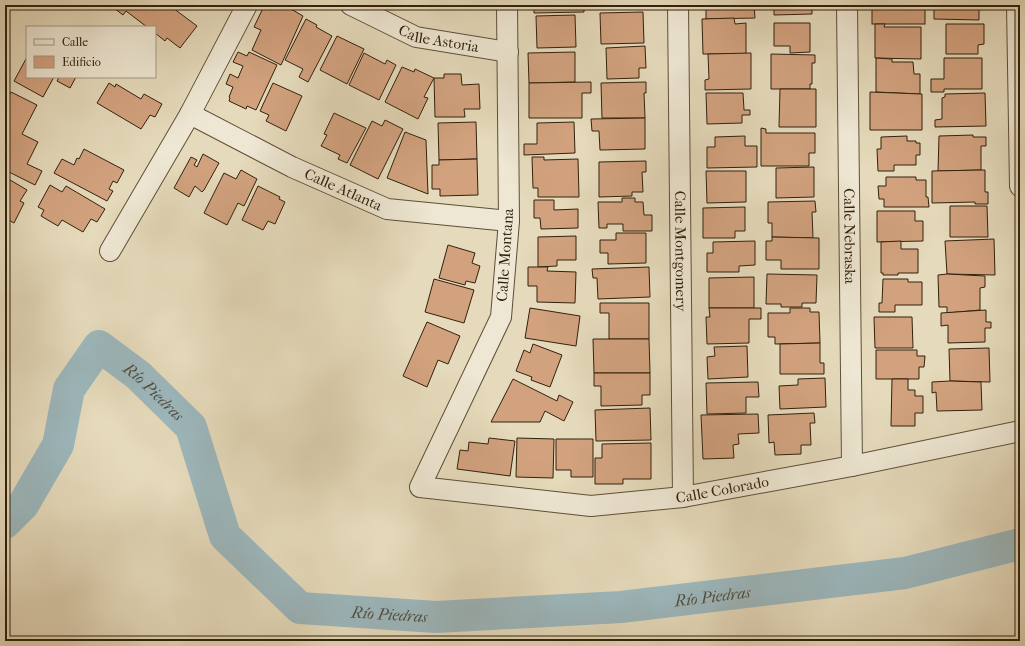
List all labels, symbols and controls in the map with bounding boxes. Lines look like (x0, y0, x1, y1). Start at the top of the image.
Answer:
street label: Calle Astoria (396, 21, 481, 56)
legend (26, 26, 156, 78)
text: Calle (62, 35, 88, 49)
text: Edificio (62, 55, 101, 69)
street label: Calle Atlanta (302, 165, 386, 215)
street label: Calle Nebraska (840, 188, 859, 285)
street label: Calle Montgomery (671, 191, 690, 312)
street label: Calle Montana (493, 207, 517, 302)
water label: Río Piedras (119, 358, 189, 425)
street label: Calle Colorado (675, 472, 771, 507)
water label: Río Piedras (672, 582, 752, 610)
water label: Río Piedras (350, 602, 429, 626)

